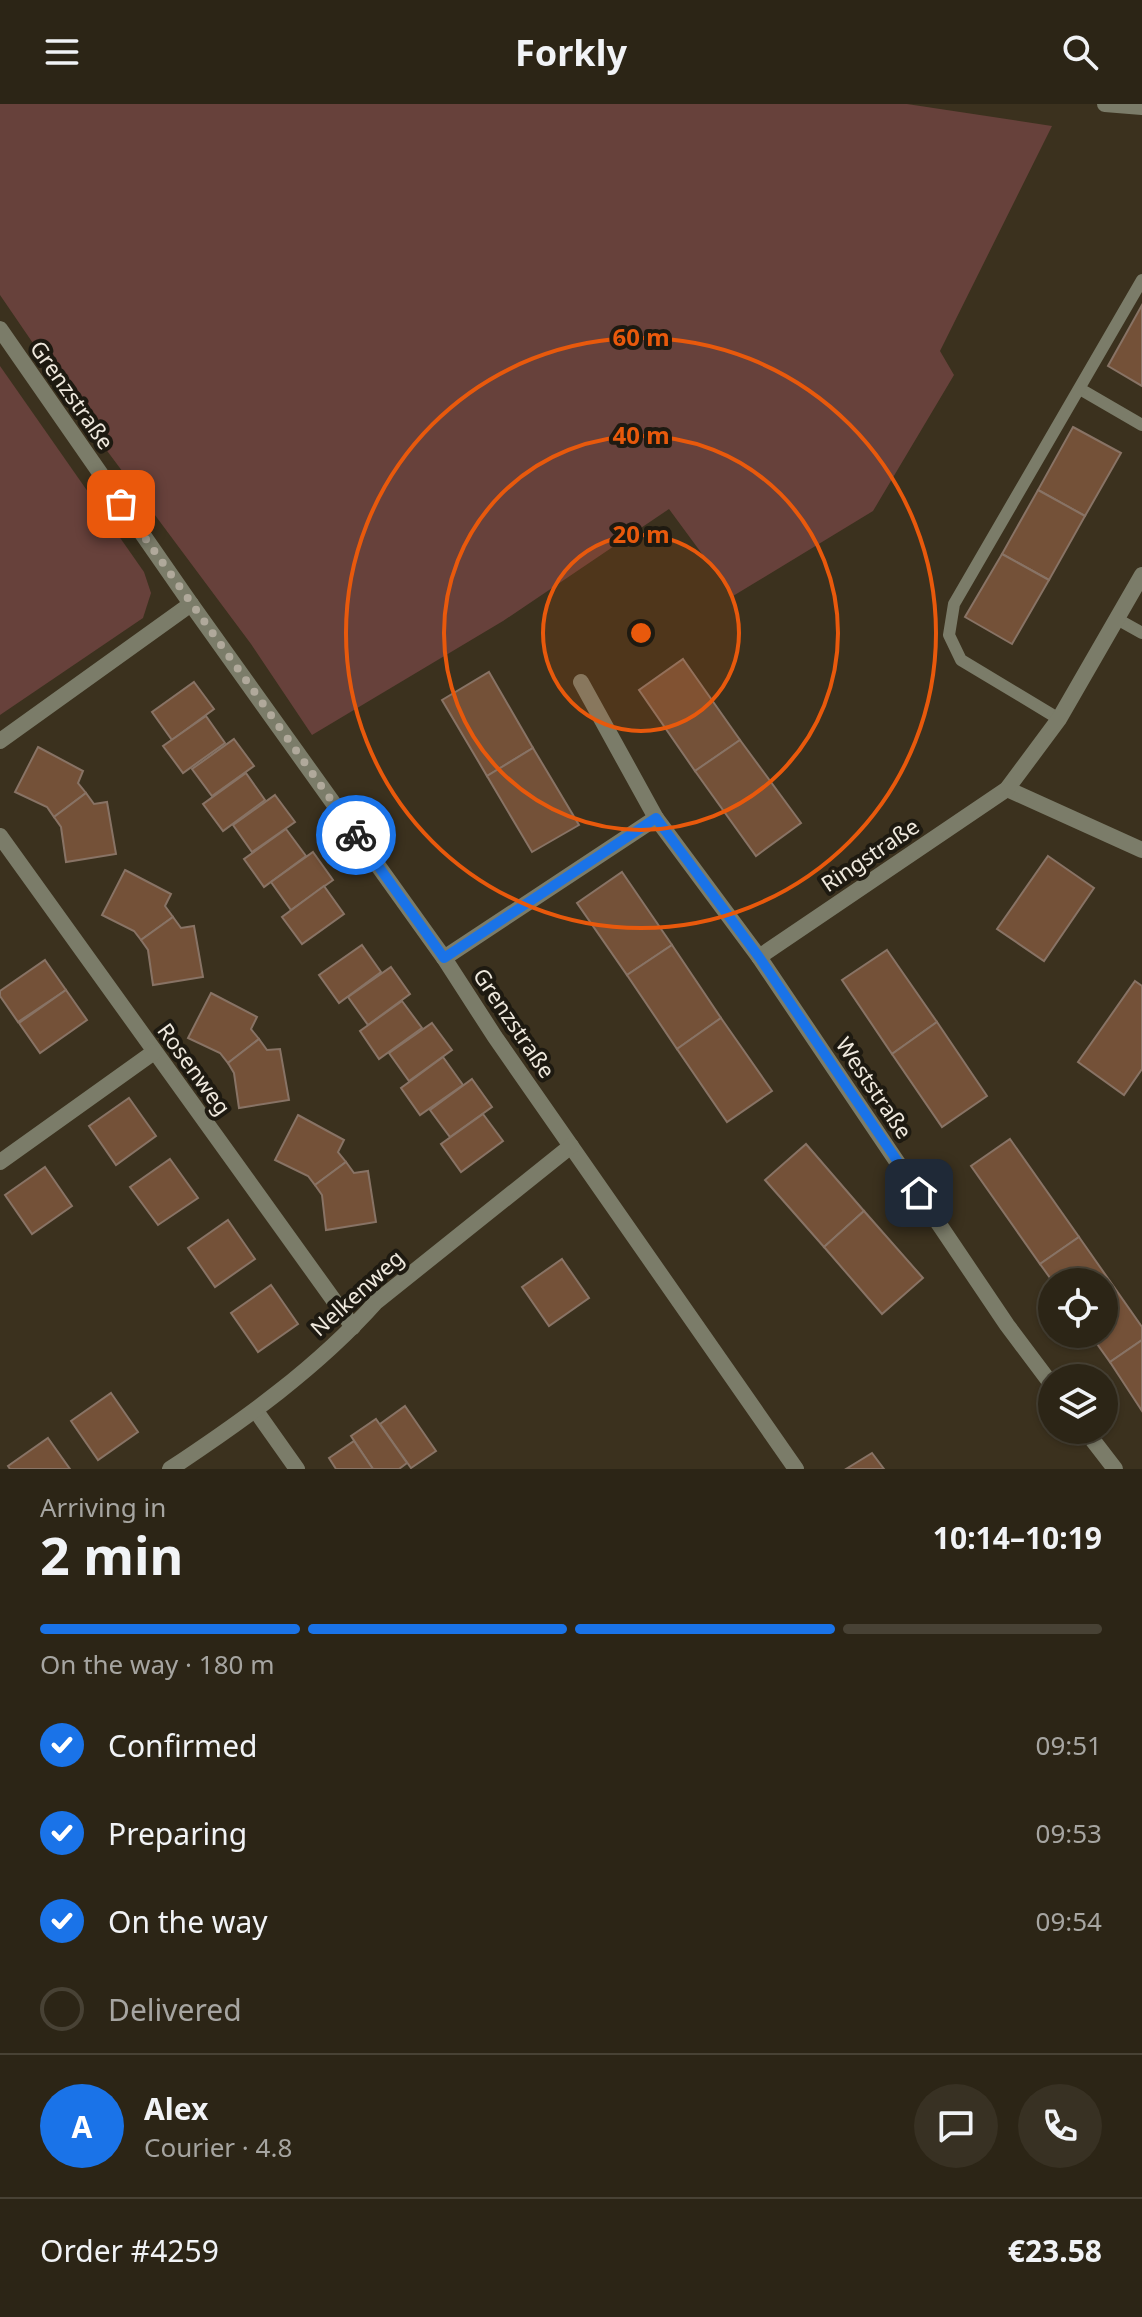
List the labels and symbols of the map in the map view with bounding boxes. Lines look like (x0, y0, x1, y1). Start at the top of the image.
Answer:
text: 60 m (612, 320, 670, 353)
street label: Grenzstraße (24, 334, 121, 455)
text: 40 m (612, 418, 670, 451)
pin (87, 470, 155, 538)
text: 20 m (612, 517, 670, 550)
centre of rings (627, 619, 655, 647)
courier (316, 795, 396, 875)
street label: Ringstraße (815, 810, 924, 898)
street label: Grenzstraße (467, 962, 563, 1083)
street label: Rosenweg (151, 1016, 238, 1120)
street label: Weststraße (830, 1031, 920, 1144)
pin (885, 1159, 953, 1227)
street label: Nelkenweg (303, 1242, 409, 1342)

